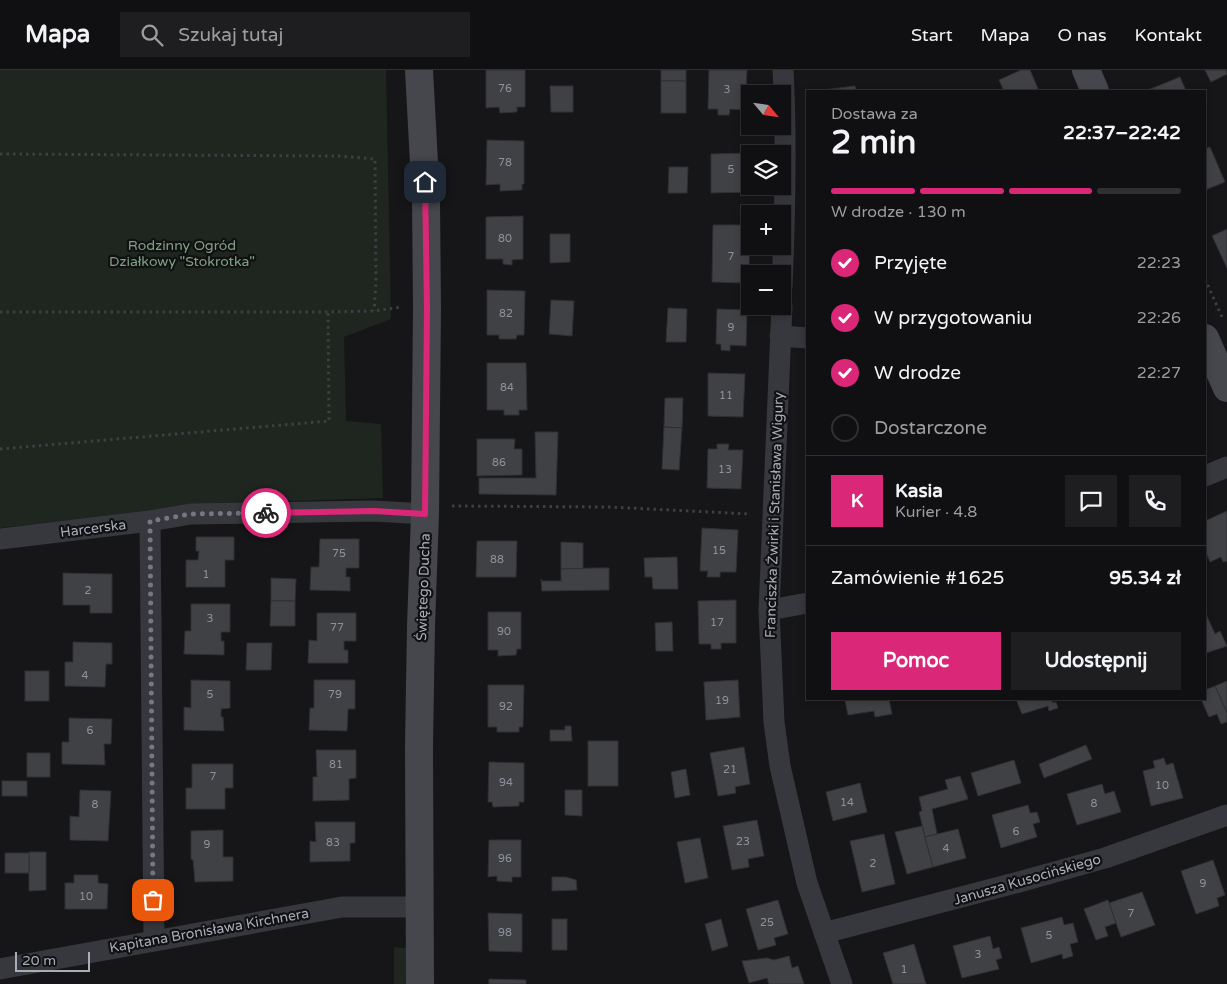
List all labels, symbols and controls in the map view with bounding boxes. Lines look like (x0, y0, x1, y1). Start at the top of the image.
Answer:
search box (120, 12, 470, 57)
text: Mapa (25, 20, 90, 49)
icon: search (138, 21, 166, 49)
text: Szukaj tutaj (178, 24, 283, 46)
text: Start (911, 24, 953, 46)
text: Mapa (981, 24, 1030, 46)
text: O nas (1058, 24, 1107, 46)
text: Kontakt (1135, 24, 1202, 46)
house number: 76 (498, 82, 512, 95)
house number: 3 (724, 83, 731, 96)
north arrow (741, 85, 791, 135)
map controls (741, 85, 791, 315)
text: Dostawa za (831, 104, 918, 124)
text: 22:37–22:42 (1063, 122, 1181, 144)
text: 2 min (831, 124, 916, 162)
button: layers (741, 145, 791, 195)
house number: 78 (498, 156, 512, 169)
pin (404, 161, 446, 203)
house number: 5 (728, 163, 735, 176)
icon: home (411, 168, 439, 196)
text: W drodze · 130 m (831, 202, 966, 222)
button: + (741, 205, 791, 255)
house number: 80 (498, 232, 512, 245)
park label: Rodzinny Ogród Działkowy "Stokrotka" (109, 237, 255, 270)
icon: check (831, 249, 859, 277)
house number: 7 (728, 250, 735, 263)
text: Przyjęte (874, 252, 947, 274)
text: 22:23 (1137, 253, 1181, 273)
button: − (741, 265, 791, 315)
icon: check (831, 304, 859, 332)
house number: 82 (499, 307, 513, 320)
text: W przygotowaniu (874, 307, 1032, 329)
text: 22:26 (1137, 308, 1181, 328)
house number: 9 (728, 321, 735, 334)
icon: check (831, 359, 859, 387)
text: W drodze (874, 362, 961, 384)
text: 22:27 (1137, 363, 1181, 383)
house number: 84 (500, 381, 514, 394)
house number: 11 (719, 389, 733, 402)
street label: Franciszka Żwirki i Stanisława Wigury (762, 391, 787, 638)
text: Dostarczone (874, 417, 987, 439)
house number: 86 (492, 456, 506, 469)
house number: 13 (718, 463, 732, 476)
button: chat (1065, 475, 1117, 527)
button: phone (1129, 475, 1181, 527)
text: Kasia (895, 480, 943, 502)
courier (241, 488, 291, 538)
text: K (851, 490, 863, 512)
icon: bike (252, 499, 280, 527)
text: Kurier · 4.8 (895, 502, 977, 522)
street label: Harcerska (59, 516, 127, 541)
street label: Świętego Ducha (413, 533, 434, 641)
house number: 15 (712, 544, 726, 557)
house number: 75 (332, 547, 346, 560)
house number: 88 (490, 553, 504, 566)
text: Zamówienie #1625 (831, 567, 1005, 589)
text: 95.34 zł (1109, 567, 1181, 589)
house number: 1 (203, 568, 209, 581)
house number: 2 (85, 584, 92, 597)
house number: 3 (207, 612, 214, 625)
house number: 17 (710, 616, 724, 629)
house number: 77 (330, 621, 344, 634)
house number: 90 (497, 625, 511, 638)
button: Pomoc (831, 632, 1001, 690)
button: Udostępnij (1011, 632, 1181, 690)
house number: 4 (82, 669, 89, 682)
house number: 5 (207, 688, 214, 701)
house number: 79 (328, 688, 342, 701)
house number: 19 (715, 694, 729, 707)
house number: 92 (499, 700, 513, 713)
house number: 6 (87, 724, 94, 737)
house number: 81 (329, 758, 343, 771)
house number: 21 (723, 763, 737, 776)
house number: 7 (210, 770, 217, 783)
house number: 94 (499, 776, 513, 789)
house number: 10 (1155, 779, 1169, 792)
house number: 14 (840, 796, 854, 809)
house number: 8 (1091, 797, 1098, 810)
house number: 8 (92, 798, 99, 811)
house number: 6 (1013, 825, 1020, 838)
house number: 23 (736, 835, 750, 848)
house number: 83 (326, 836, 340, 849)
house number: 9 (204, 838, 211, 851)
house number: 4 (943, 842, 950, 855)
street label: Janusza Kusocińskiego (952, 850, 1103, 909)
house number: 96 (498, 852, 512, 865)
house number: 2 (870, 857, 877, 870)
house number: 9 (1200, 877, 1207, 890)
pin (132, 879, 174, 921)
icon: bag (139, 886, 167, 914)
house number: 10 (79, 890, 93, 903)
street label: Kapitana Bronisława Kirchnera (108, 905, 310, 956)
house number: 7 (1128, 907, 1135, 920)
house number: 25 (760, 916, 774, 929)
house number: 98 (498, 926, 512, 939)
house number: 5 (1046, 929, 1053, 942)
house number: 3 (975, 948, 982, 961)
scale bar (15, 949, 90, 972)
text: 20 m (22, 952, 56, 969)
house number: 1 (901, 963, 907, 976)

